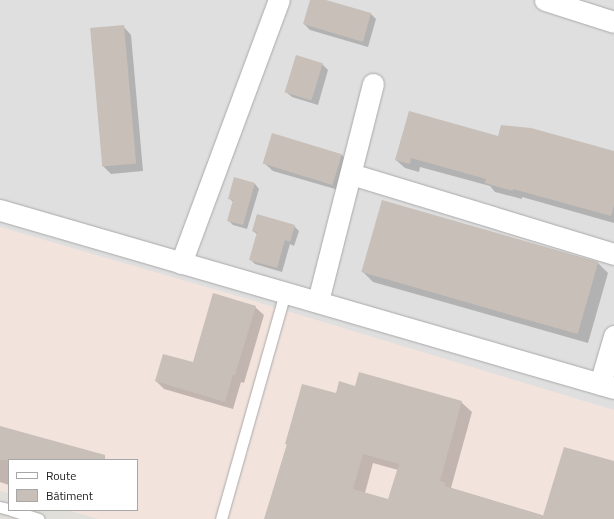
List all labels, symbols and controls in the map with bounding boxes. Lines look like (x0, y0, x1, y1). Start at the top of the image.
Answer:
legend (8, 459, 138, 511)
text: Route (46, 466, 76, 485)
text: Bâtiment (46, 486, 93, 505)

